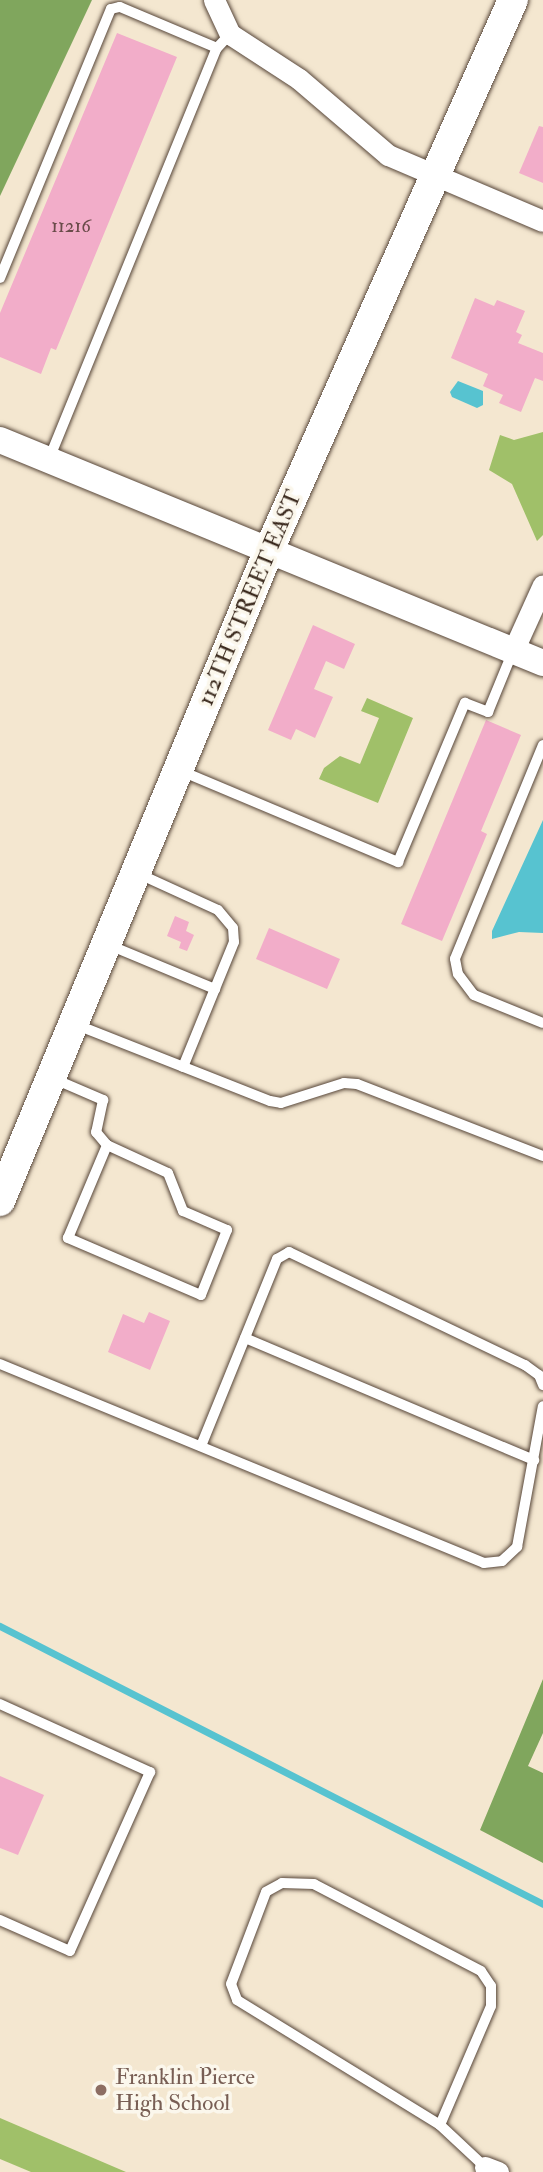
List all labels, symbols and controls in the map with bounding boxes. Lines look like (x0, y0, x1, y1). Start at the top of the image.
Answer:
house number: 11216 (51, 216, 91, 238)
street label: 112TH STREET EAST (192, 486, 308, 710)
place label: Franklin Pierce High School (115, 2063, 255, 2117)
marker: Franklin Pierce High School (93, 2082, 109, 2098)

